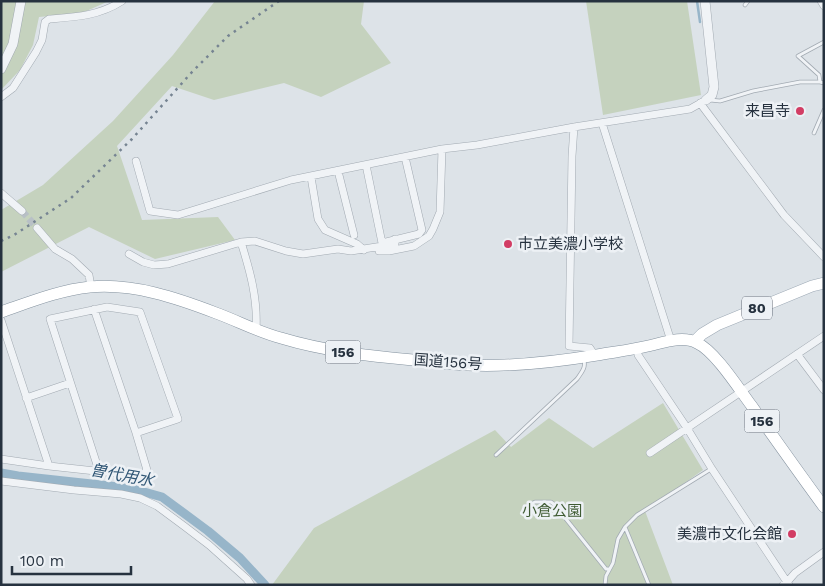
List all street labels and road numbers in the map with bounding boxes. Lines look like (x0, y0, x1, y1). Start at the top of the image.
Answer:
road number: 80 (742, 296, 772, 320)
road number: 156 (326, 341, 360, 364)
street label: 国道156号 (413, 351, 483, 373)
road number: 156 (744, 410, 780, 432)

